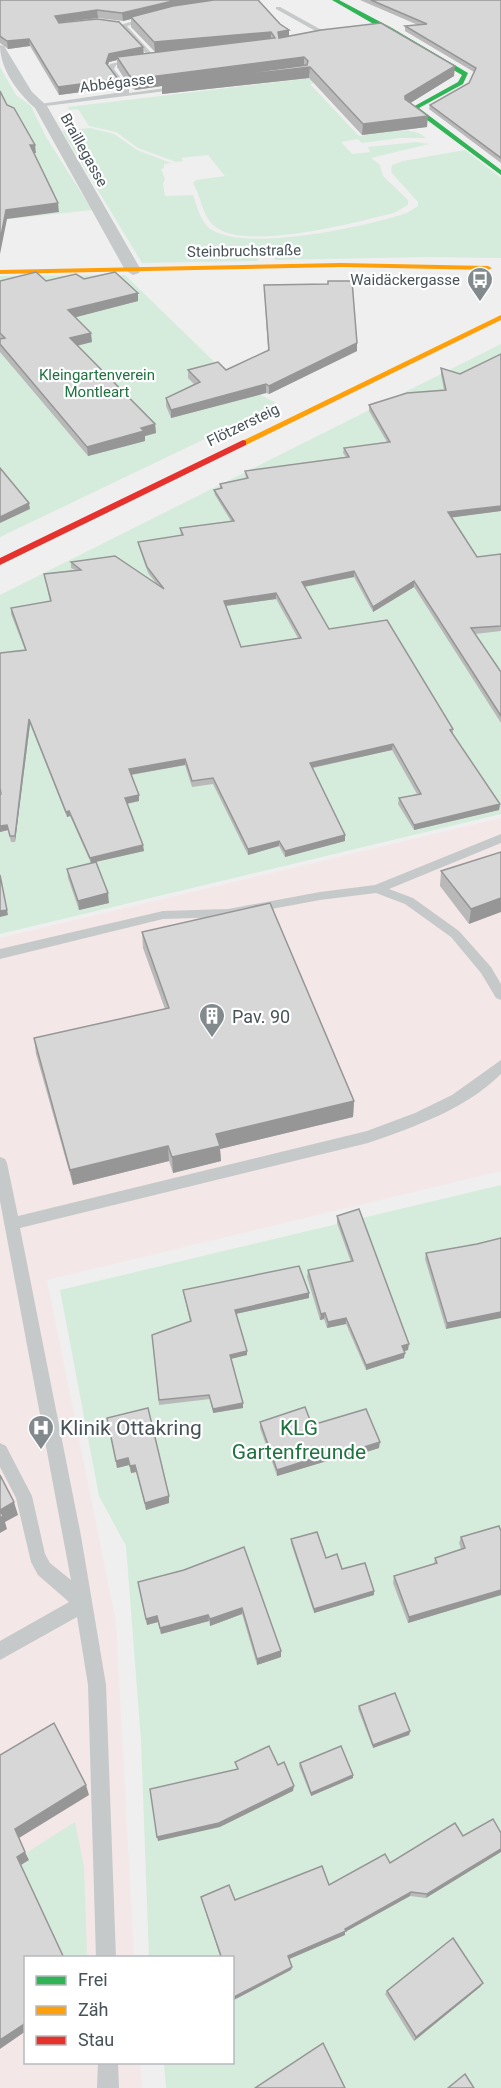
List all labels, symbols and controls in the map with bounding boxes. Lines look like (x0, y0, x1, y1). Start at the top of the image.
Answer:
street label: Abbégasse (79, 70, 155, 96)
street label: Braillegasse (56, 110, 112, 190)
street label: Steinbruchstraße (187, 241, 301, 261)
bus stop icon: Waidäckergasse (465, 265, 495, 303)
place label: Waidäckergasse (350, 271, 460, 289)
park label: Kleingartenverein Montleart (39, 366, 155, 401)
street label: Flötzersteig (204, 400, 282, 450)
building icon: Pav. 90 (197, 1001, 227, 1039)
place label: Pav. 90 (232, 1006, 290, 1027)
hospital icon: Klinik Ottakring (26, 1413, 56, 1451)
place label: Klinik Ottakring (60, 1416, 202, 1440)
park label: KLG Gartenfreunde (232, 1416, 366, 1464)
legend (24, 1956, 234, 2064)
text: Frei (78, 1969, 108, 1990)
text: Zäh (78, 1999, 109, 2020)
text: Stau (78, 2029, 114, 2050)

